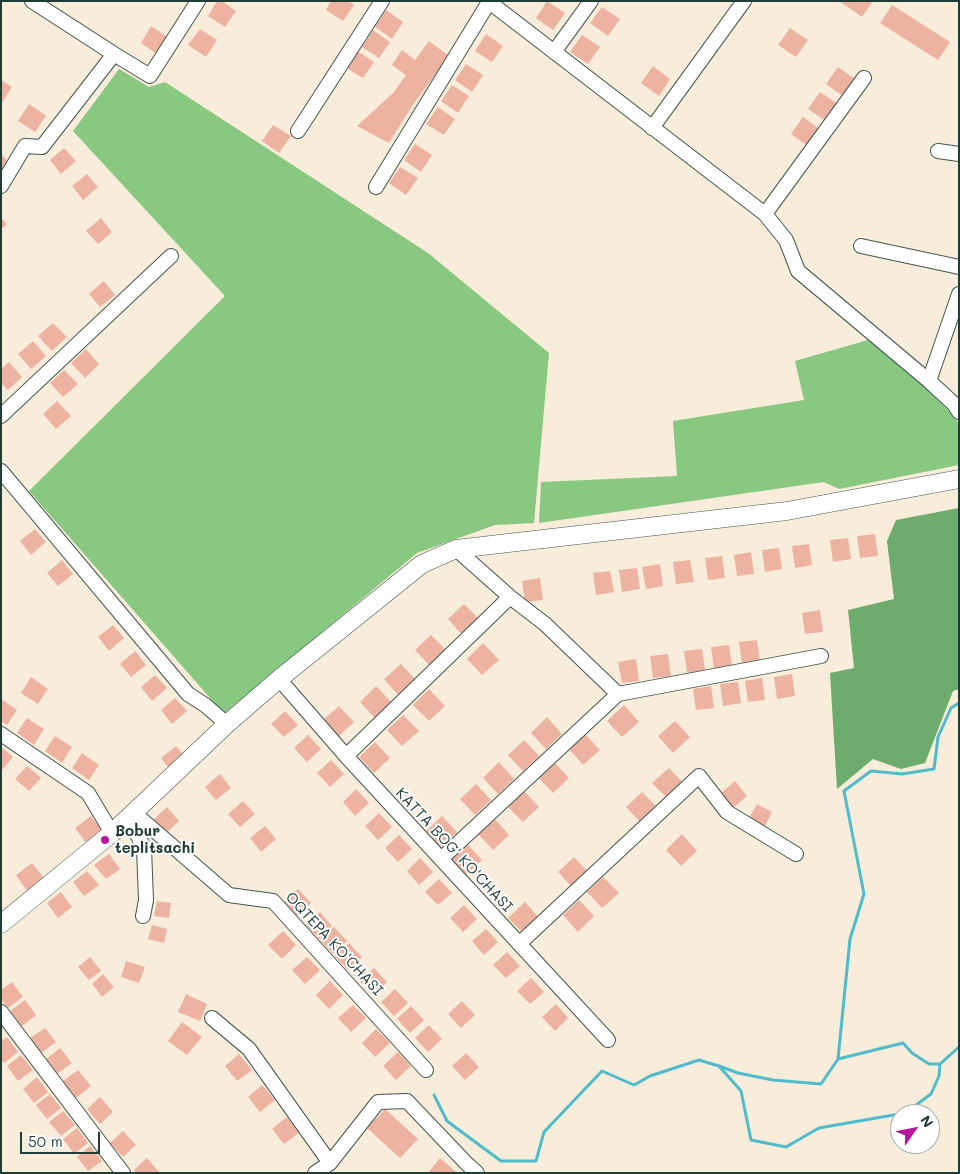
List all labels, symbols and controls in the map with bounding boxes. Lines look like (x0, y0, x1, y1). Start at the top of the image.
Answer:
street label: KATTA BOG' KO'CHASI (392, 784, 516, 916)
place label: Bobur teplitsachi (115, 822, 195, 857)
marker: Bobur teplitsachi (99, 834, 111, 846)
street label: OQTEPA KO'CHASI (281, 889, 387, 999)
north arrow (890, 1104, 940, 1154)
text: N (916, 1111, 938, 1131)
scale bar (22, 1122, 102, 1154)
text: 50 m (28, 1131, 63, 1151)

